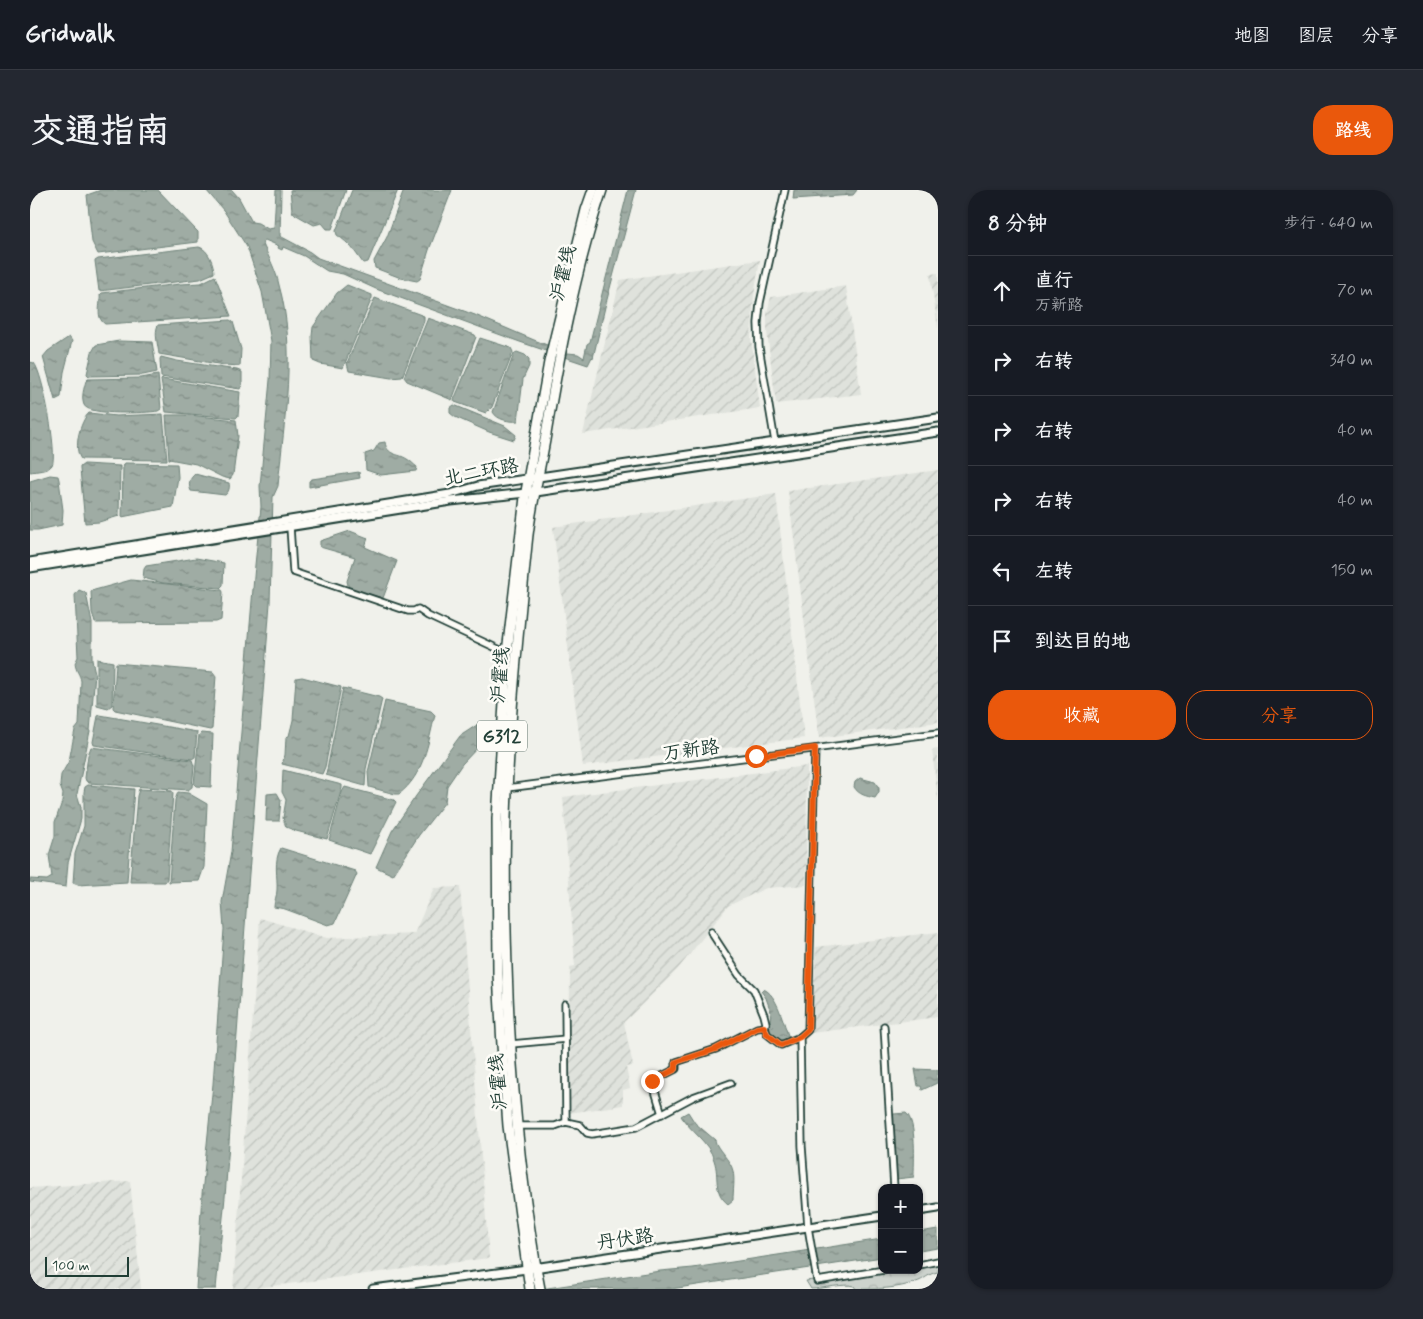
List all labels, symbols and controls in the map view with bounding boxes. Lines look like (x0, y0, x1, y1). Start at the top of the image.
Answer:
text: Gridwalk (25, 19, 115, 50)
text: 地图 (1234, 24, 1270, 48)
text: 图层 (1298, 24, 1334, 48)
text: 分享 (1362, 24, 1398, 48)
button: 路线 (1313, 105, 1393, 155)
text: 交通指南 (30, 109, 170, 155)
text: 8 分钟 (988, 210, 1048, 238)
text: 步行 · 640 m (1284, 213, 1373, 234)
street label: 沪霍线 (544, 243, 582, 304)
text: 直行 (1035, 268, 1073, 293)
icon: ahead (988, 277, 1016, 305)
text: 70 m (1337, 280, 1373, 301)
text: 万新路 (1035, 295, 1083, 316)
icon: right (988, 347, 1016, 375)
text: 右转 (1035, 349, 1073, 374)
text: 340 m (1329, 350, 1373, 371)
icon: right (988, 417, 1016, 445)
text: 右转 (1035, 419, 1073, 444)
text: 40 m (1337, 420, 1373, 441)
street label: 北二环路 (442, 453, 521, 492)
icon: right (988, 487, 1016, 515)
text: 右转 (1035, 489, 1073, 514)
text: 40 m (1337, 490, 1373, 511)
icon: left (988, 557, 1016, 585)
text: 左转 (1035, 559, 1073, 584)
text: 150 m (1331, 560, 1373, 581)
icon: arrive (988, 627, 1016, 655)
text: 到达目的地 (1035, 629, 1130, 654)
street label: 沪霍线 (486, 646, 515, 705)
button: 收藏 (988, 690, 1176, 740)
button: 分享 (1186, 690, 1373, 740)
road number: G312 (477, 720, 527, 752)
street label: 万新路 (661, 735, 721, 766)
route start (745, 745, 768, 768)
street label: 沪霍线 (484, 1053, 513, 1111)
route end (641, 1070, 664, 1093)
map controls (878, 1184, 923, 1274)
button: + (878, 1184, 923, 1229)
street label: 丹伏路 (595, 1223, 655, 1256)
button: − (878, 1229, 923, 1274)
scale bar (45, 1254, 129, 1277)
text: 100 m (52, 1257, 90, 1275)

